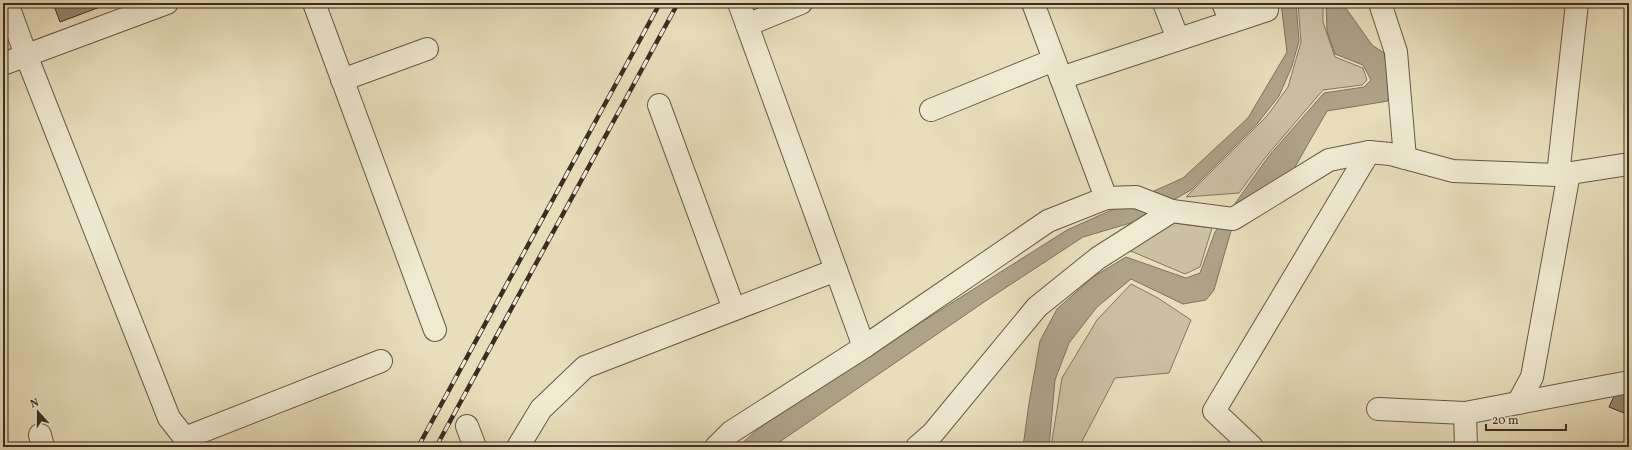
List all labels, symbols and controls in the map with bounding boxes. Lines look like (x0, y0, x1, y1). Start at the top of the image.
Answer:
north arrow (18, 392, 58, 432)
text: N (29, 396, 41, 412)
scale bar (1486, 406, 1566, 432)
text: 20 m (1492, 413, 1519, 429)

